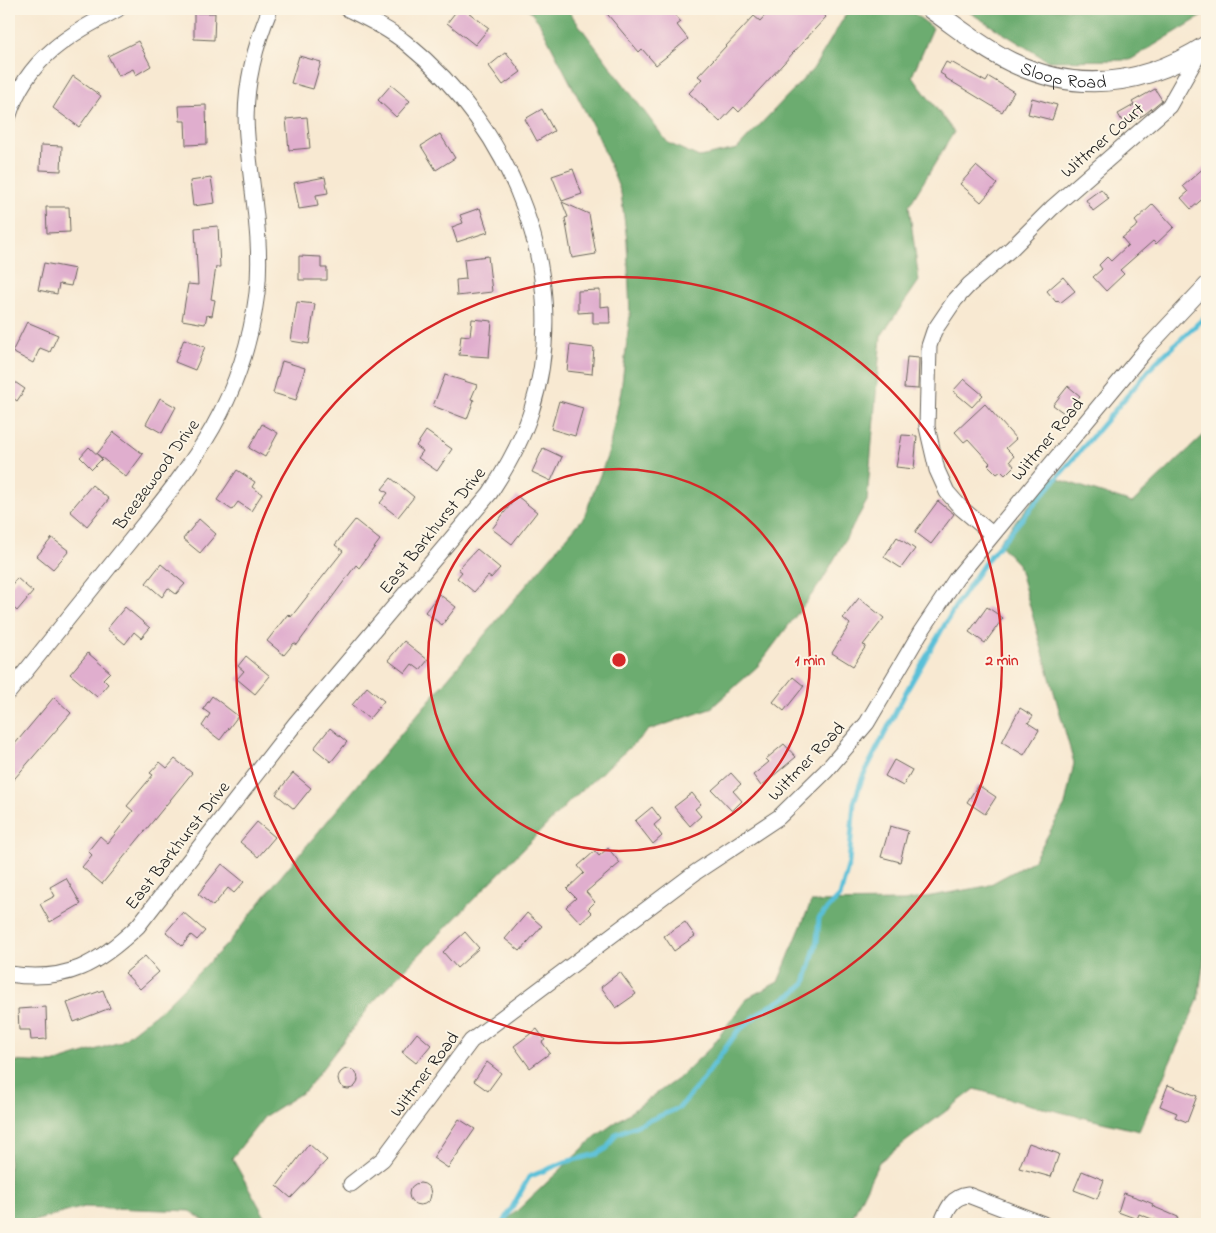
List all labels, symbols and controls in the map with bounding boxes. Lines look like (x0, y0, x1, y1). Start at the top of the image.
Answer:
street label: Sloop Road (1016, 57, 1107, 97)
street label: Wittmer Court (1056, 98, 1151, 185)
street label: Wittmer Road (1006, 393, 1091, 488)
street label: Breezewood Drive (108, 413, 207, 537)
street label: East Barkhurst Drive (374, 461, 494, 601)
text: 1 min (795, 650, 826, 672)
text: 2 min (985, 650, 1019, 672)
centre of rings (610, 651, 628, 669)
street label: Wittmer Road (763, 717, 852, 808)
street label: East Barkhurst Drive (120, 776, 238, 916)
street label: Wittmer Road (385, 1027, 467, 1124)

